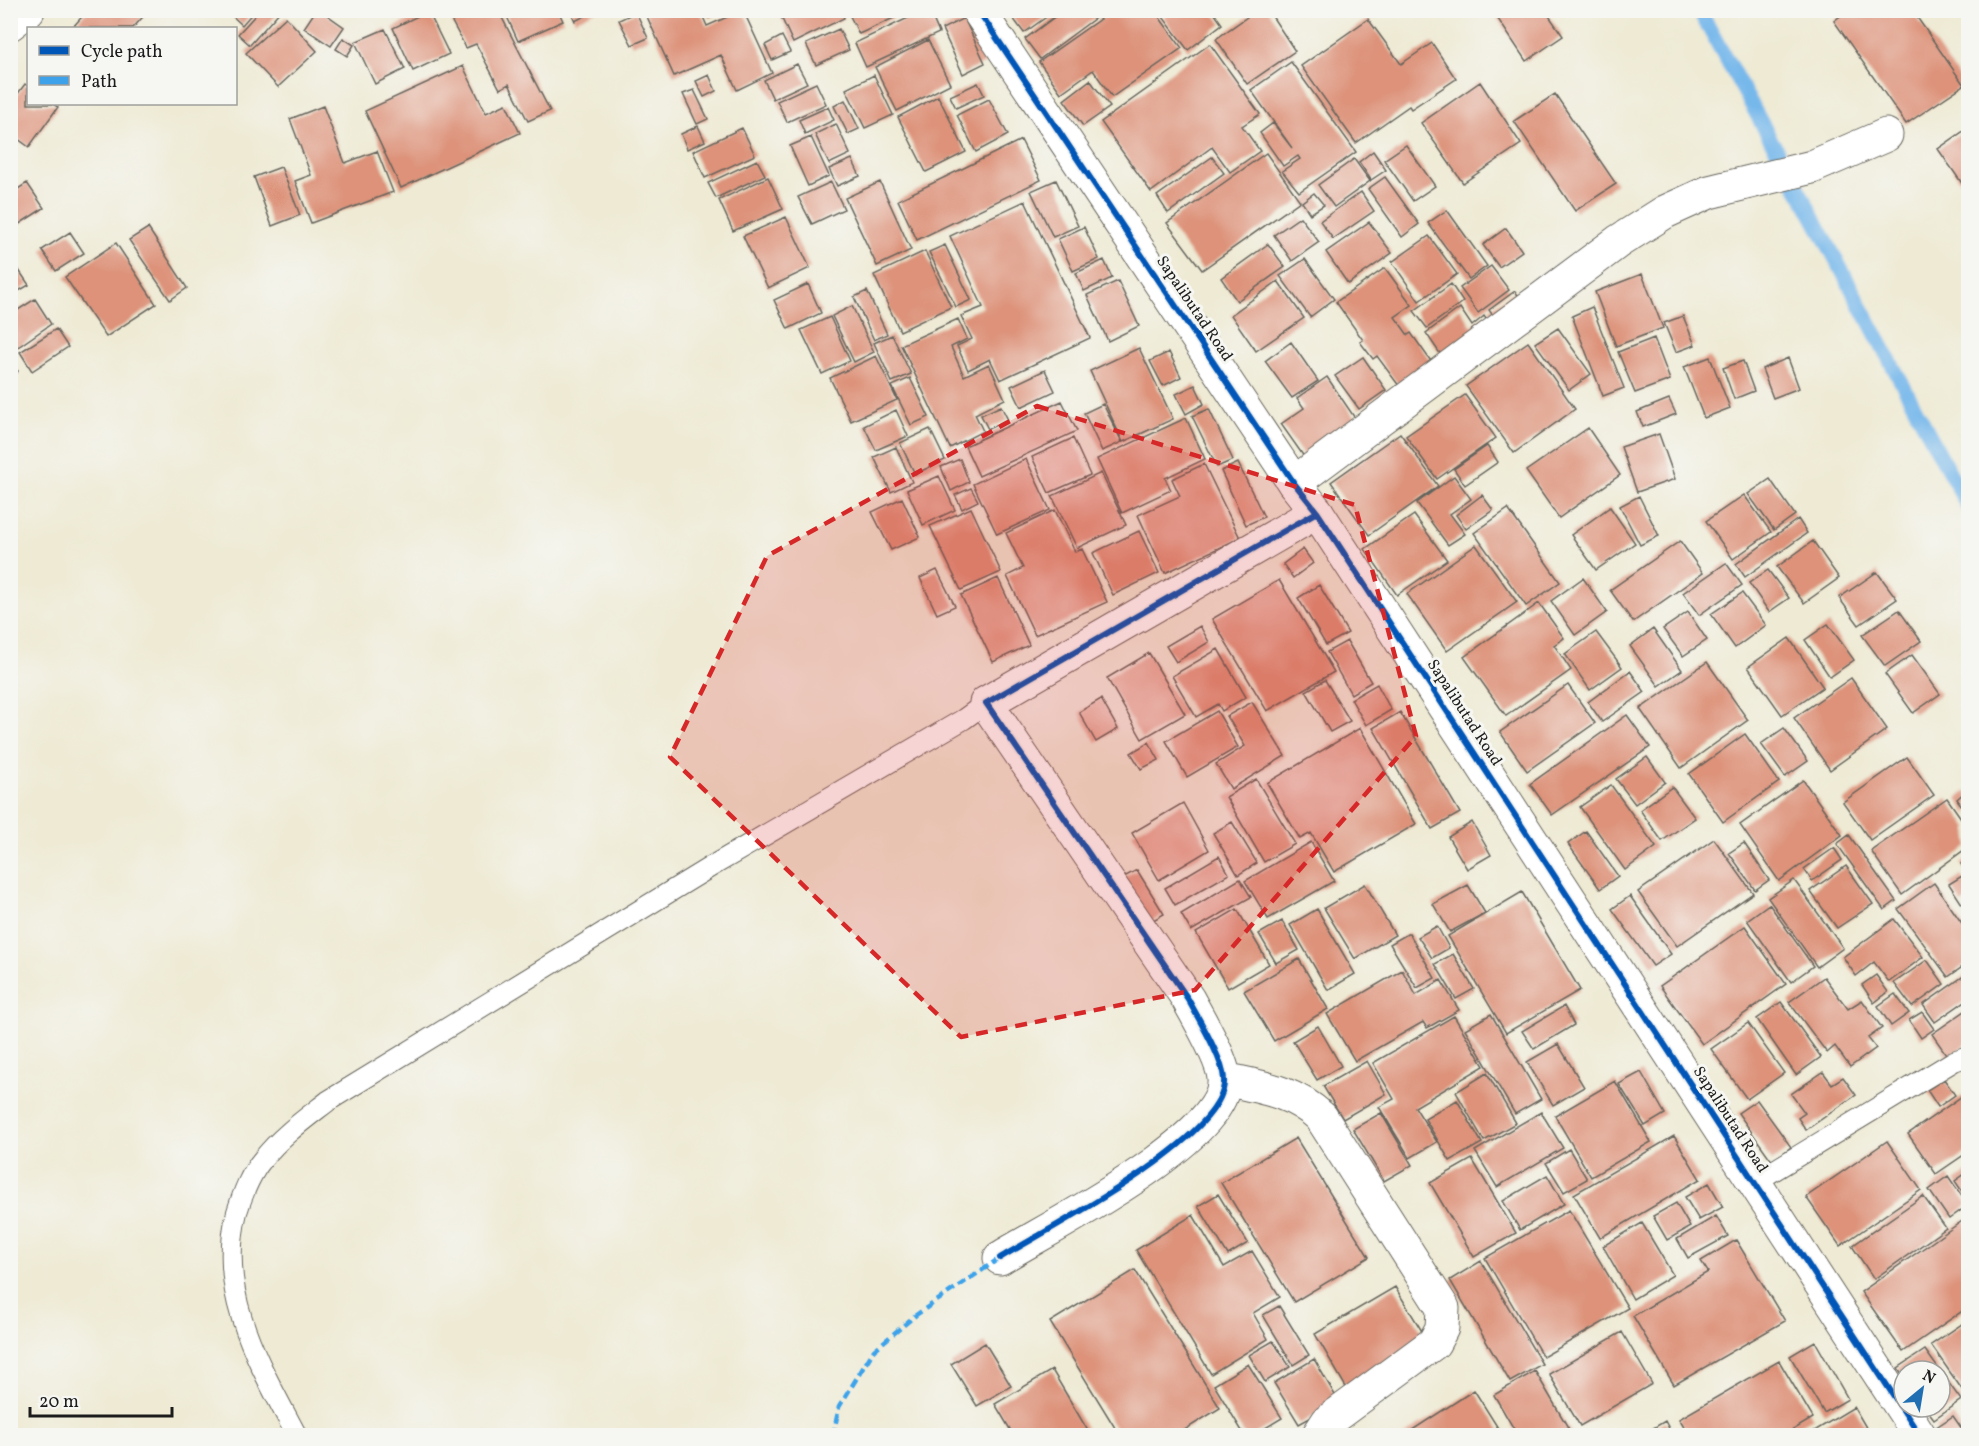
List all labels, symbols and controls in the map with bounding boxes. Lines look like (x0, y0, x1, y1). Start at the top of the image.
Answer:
legend (27, 27, 237, 105)
text: Cycle path (81, 40, 163, 65)
text: Path (81, 70, 117, 95)
street label: Sapalibutad Road (1150, 252, 1238, 366)
street label: Sapalibutad Road (1421, 655, 1507, 771)
street label: Sapalibutad Road (1687, 1062, 1773, 1178)
north arrow (1892, 1359, 1952, 1419)
text: N (1918, 1365, 1939, 1390)
scale bar (30, 1380, 172, 1418)
text: 20 m (39, 1390, 79, 1415)

